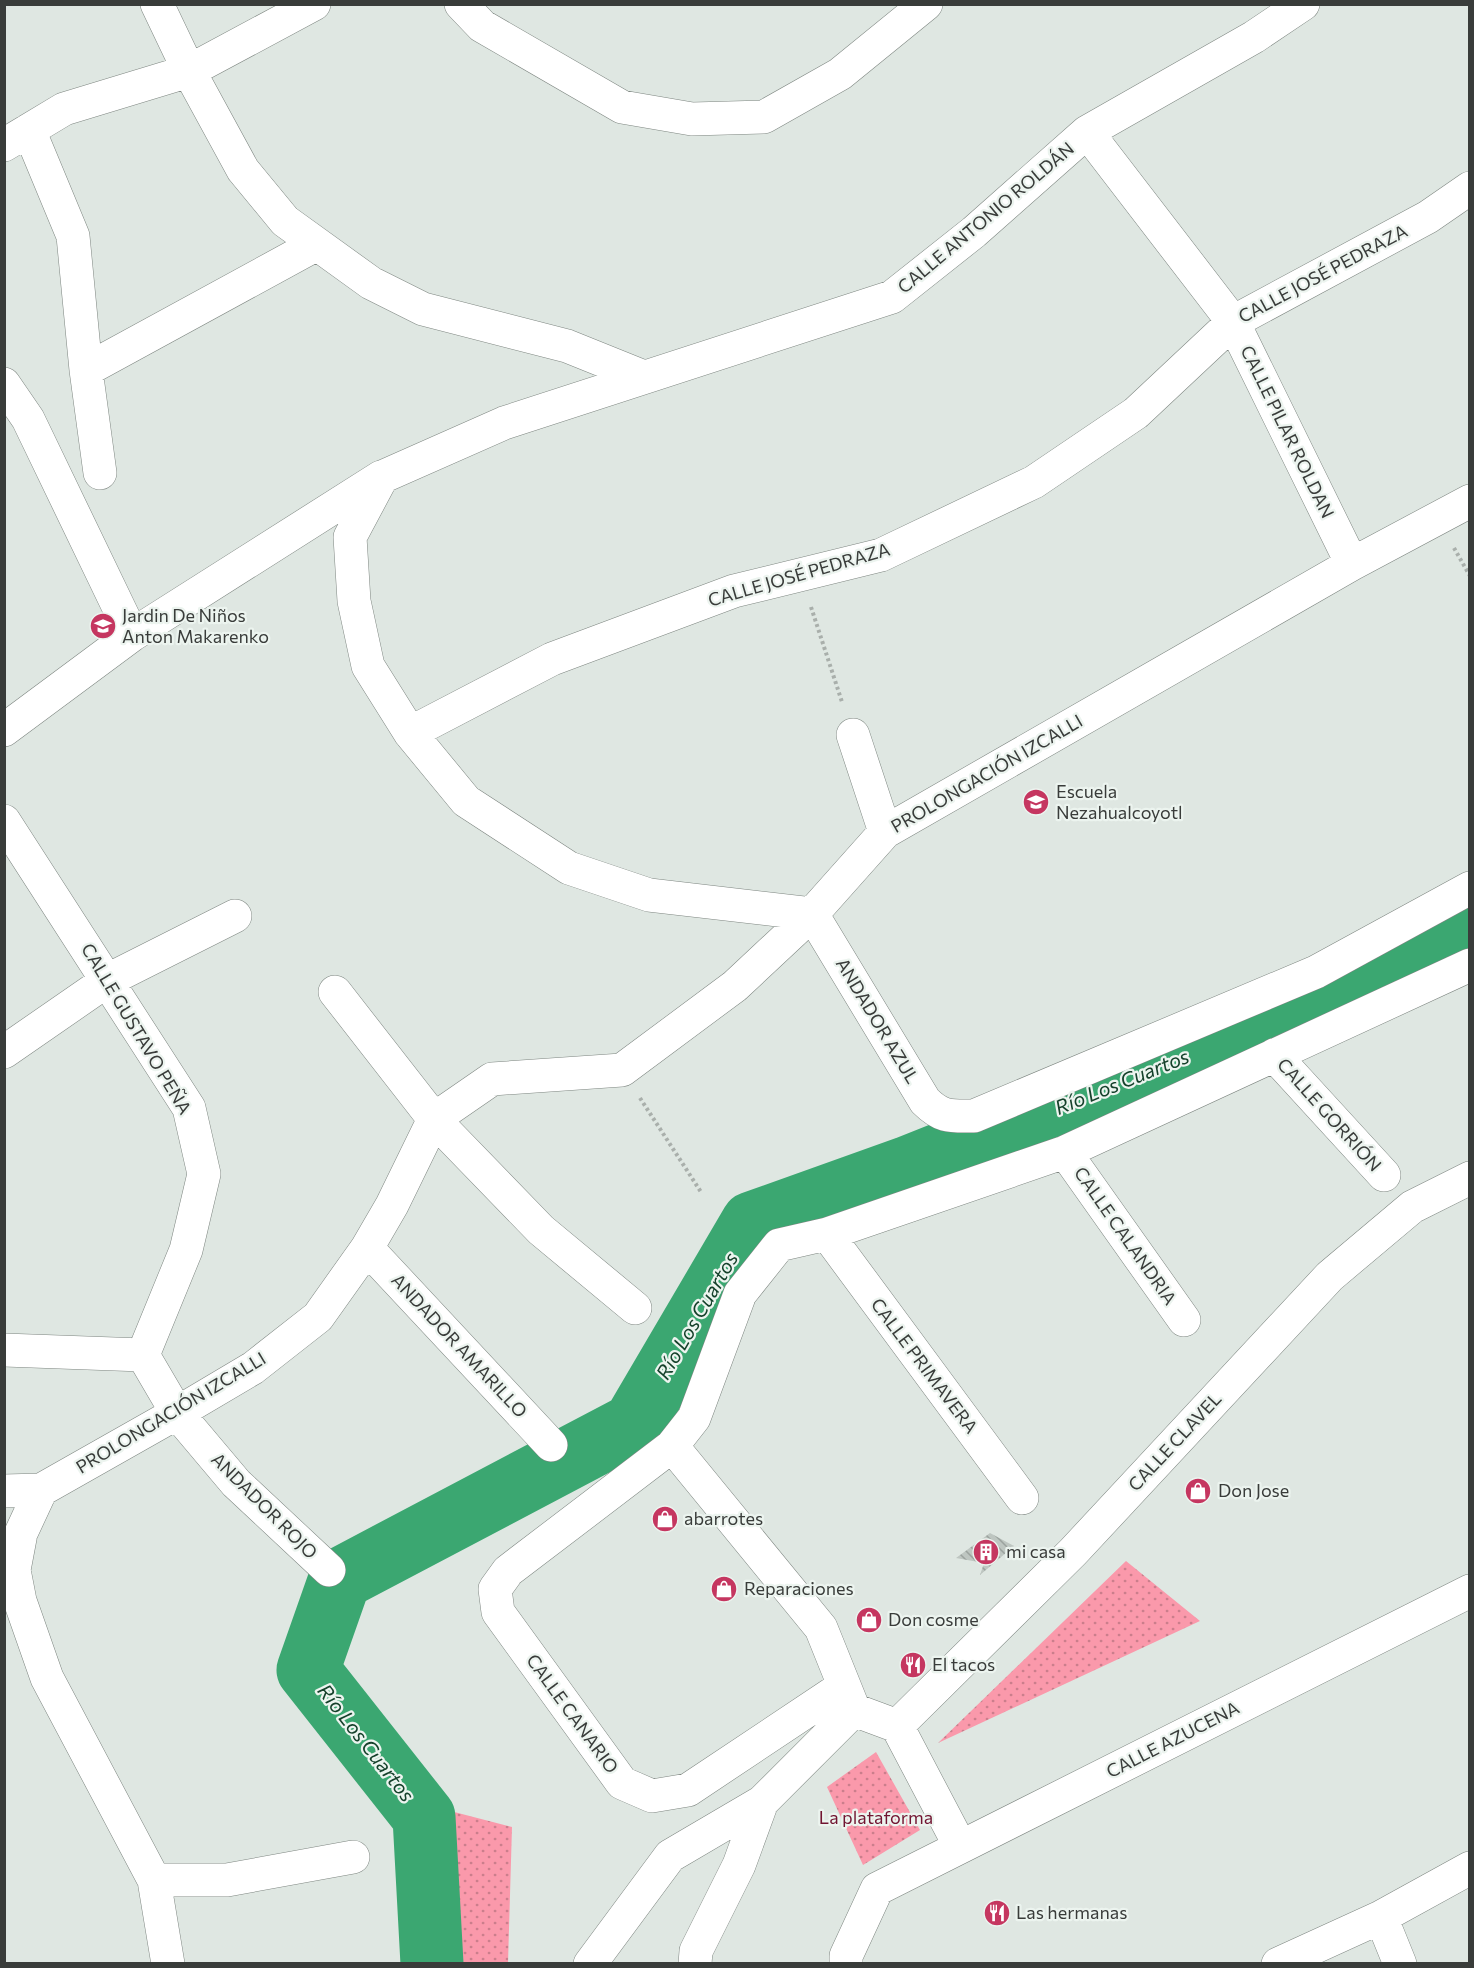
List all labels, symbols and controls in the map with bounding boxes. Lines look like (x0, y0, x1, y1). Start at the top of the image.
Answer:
street label: CALLE ANTONIO ROLDÁN (893, 137, 1078, 297)
street label: CALLE JOSÉ PEDRAZA (1234, 219, 1411, 327)
street label: CALLE PILAR ROLDAN (1236, 342, 1339, 522)
street label: CALLE JOSÉ PEDRAZA (705, 538, 892, 611)
place label: Jardin De Niños Anton Makarenko (122, 604, 269, 647)
school or university icon: Jardin De Niños Anton Makarenko (88, 611, 118, 641)
street label: PROLONGACIÓN IZCALLI (887, 709, 1086, 837)
place label: Escuela Nezahualcoyotl (1056, 780, 1183, 823)
school or university icon: Escuela Nezahualcoyotl (1021, 787, 1051, 817)
street label: CALLE GUSTAVO PEÑA (77, 939, 197, 1118)
street label: ANDADOR AZUL (832, 954, 924, 1087)
water label: Río Los Cuartos (1051, 1043, 1192, 1119)
street label: CALLE GORRIÓN (1273, 1053, 1386, 1176)
street label: CALLE CALANDRIA (1070, 1162, 1182, 1309)
water label: Río Los Cuartos (650, 1248, 742, 1383)
street label: ANDADOR AMARILLO (387, 1269, 532, 1422)
street label: CALLE PRIMAVERA (867, 1293, 983, 1437)
street label: PROLONGACIÓN IZCALLI (72, 1347, 269, 1478)
street label: CALLE CLAVEL (1123, 1388, 1225, 1495)
street label: ANDADOR ROJO (207, 1448, 322, 1563)
shop icon: Don Jose (1183, 1476, 1213, 1506)
place label: Don Jose (1218, 1479, 1289, 1501)
shop icon: abarrotes (650, 1504, 680, 1534)
place label: abarrotes (684, 1507, 763, 1529)
building icon: mi casa (971, 1537, 1001, 1567)
place label: mi casa (1006, 1540, 1066, 1562)
shop icon: Reparaciones (709, 1574, 739, 1604)
place label: Reparaciones (744, 1577, 854, 1599)
shop icon: Don cosme (854, 1605, 884, 1635)
place label: Don cosme (888, 1608, 979, 1630)
street label: CALLE CANARIO (522, 1649, 623, 1777)
restaurant icon: El tacos (898, 1650, 928, 1680)
place label: El tacos (932, 1653, 995, 1675)
water label: Río Los Cuartos (313, 1679, 420, 1806)
street label: CALLE AZUCENA (1102, 1696, 1243, 1782)
park label: La plataforma (819, 1806, 933, 1828)
restaurant icon: Las hermanas (982, 1898, 1012, 1928)
place label: Las hermanas (1016, 1901, 1127, 1923)

